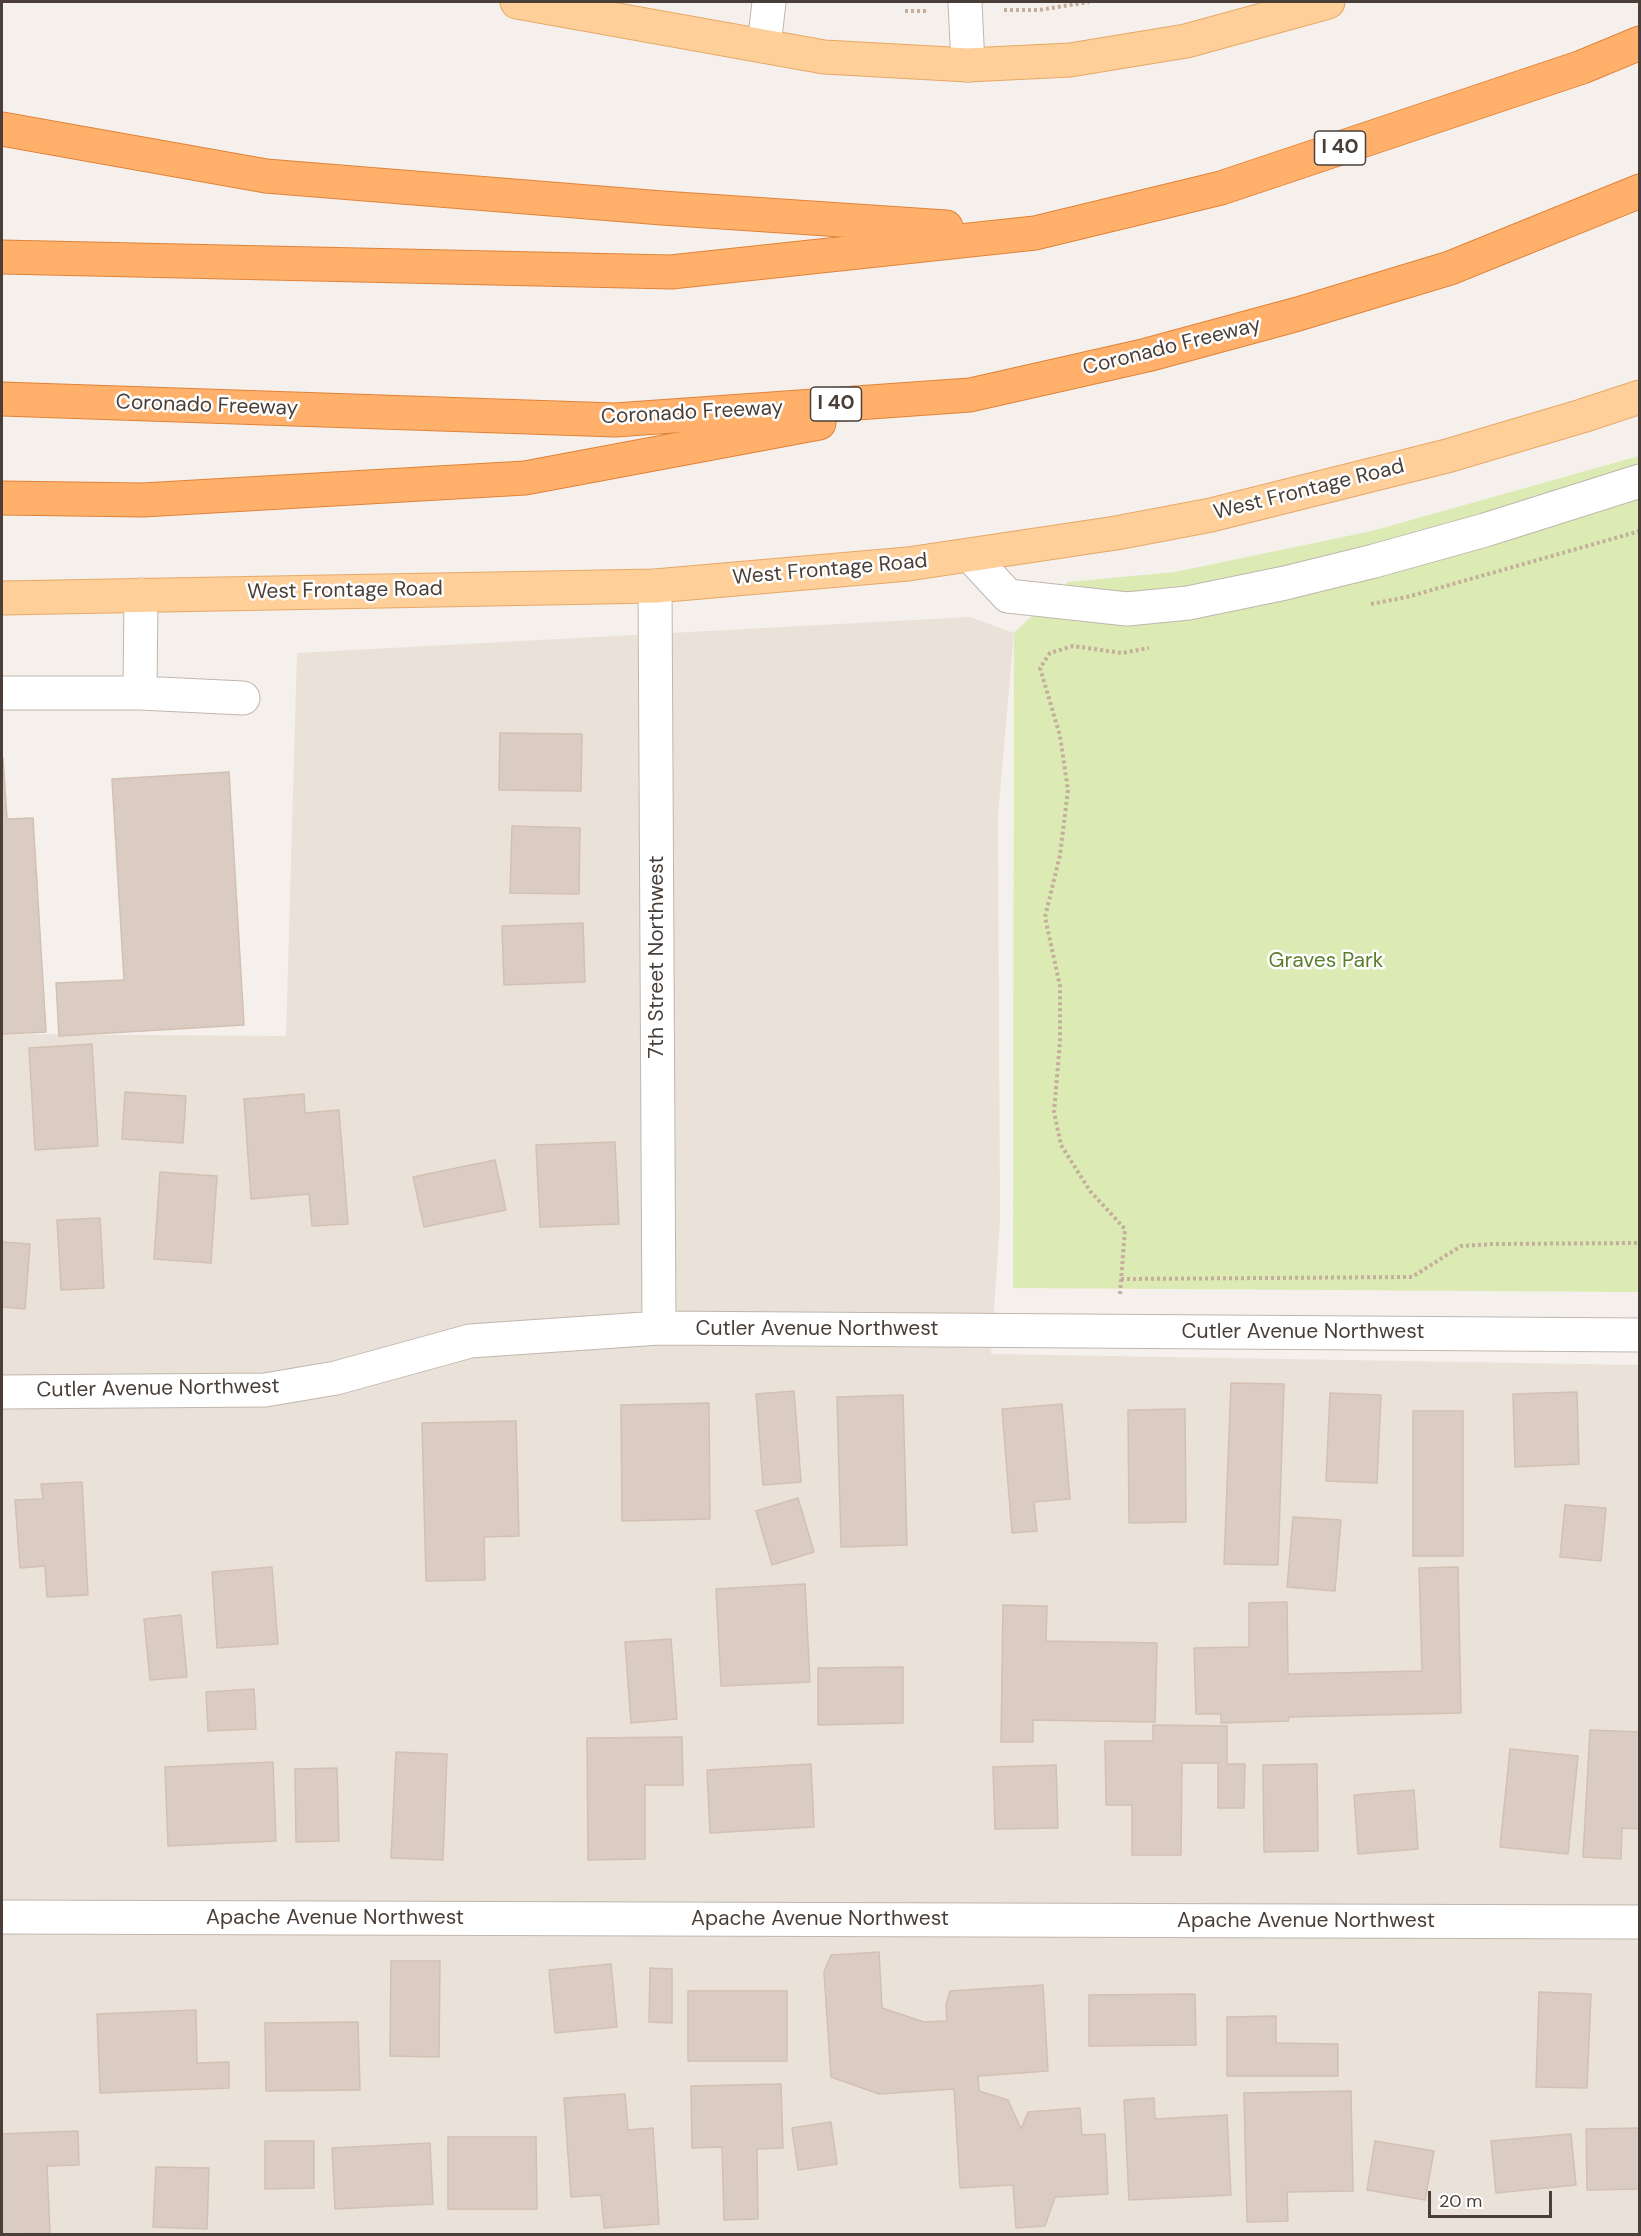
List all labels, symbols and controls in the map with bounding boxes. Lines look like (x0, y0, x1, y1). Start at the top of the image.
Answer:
road number: I 40 (1314, 131, 1366, 165)
street label: Coronado Freeway (1080, 313, 1264, 381)
road number: I 40 (810, 387, 862, 421)
street label: Coronado Freeway (115, 390, 299, 422)
street label: Coronado Freeway (600, 396, 784, 430)
street label: West Frontage Road (1211, 454, 1407, 526)
street label: West Frontage Road (731, 549, 929, 591)
street label: West Frontage Road (247, 577, 443, 605)
street label: 7th Street Northwest (644, 855, 670, 1059)
park label: Graves Park (1269, 948, 1383, 974)
street label: Cutler Avenue Northwest (695, 1316, 939, 1342)
street label: Cutler Avenue Northwest (1181, 1319, 1425, 1345)
street label: Cutler Avenue Northwest (36, 1374, 280, 1404)
street label: Apache Avenue Northwest (206, 1905, 464, 1931)
street label: Apache Avenue Northwest (691, 1906, 949, 1932)
street label: Apache Avenue Northwest (1177, 1908, 1435, 1934)
scale bar (1431, 2179, 1556, 2217)
text: 20 m (1439, 2189, 1482, 2213)

